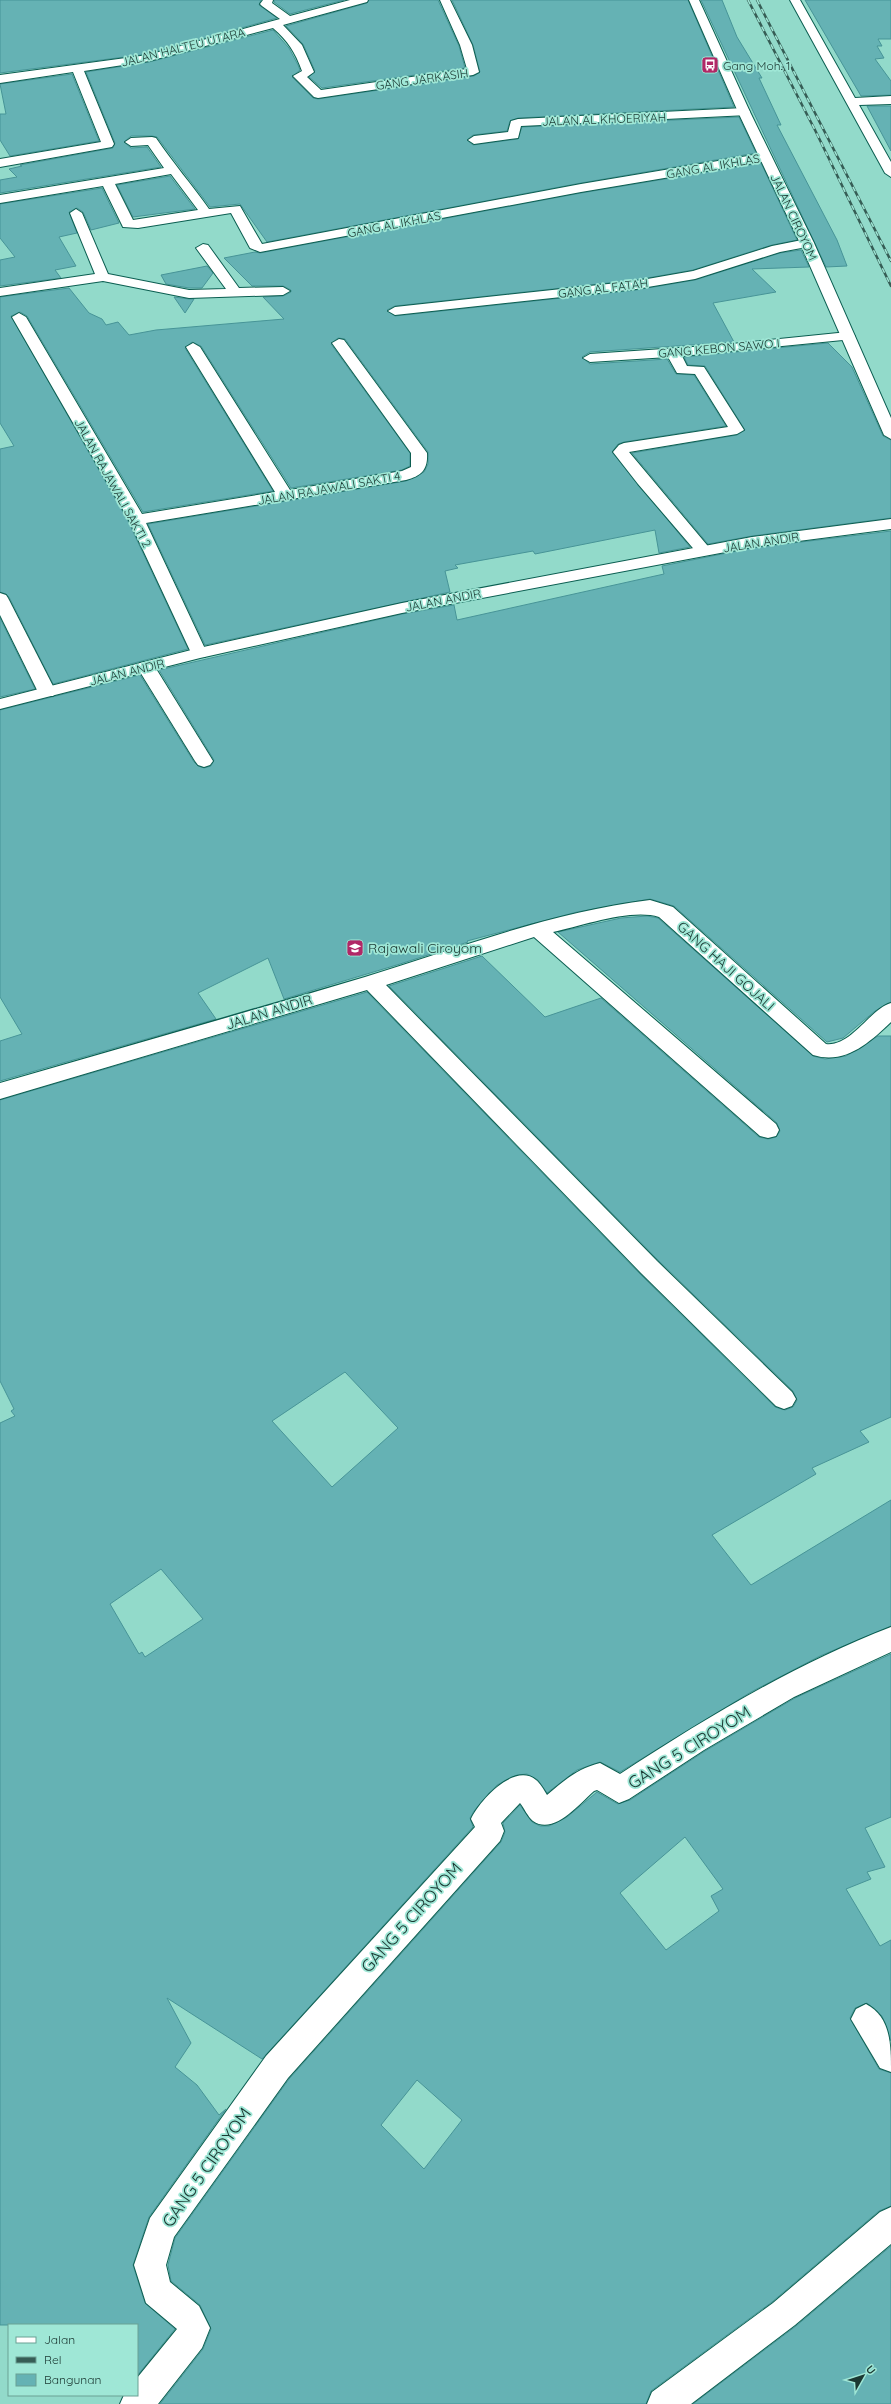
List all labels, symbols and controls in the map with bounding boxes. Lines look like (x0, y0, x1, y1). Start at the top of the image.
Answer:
street label: JALAN HALTEU UTARA (119, 24, 247, 70)
bus stop icon: Gang Moh. 1 (700, 55, 720, 75)
place label: Gang Moh. 1 (723, 58, 790, 73)
street label: GANG JARKASIH (375, 65, 469, 93)
street label: JALAN AL KHOERIYAH (542, 109, 666, 129)
street label: GANG AL IKHLAS (665, 150, 761, 182)
street label: JALAN CIROYOM (767, 171, 821, 263)
street label: GANG AL IKHLAS (346, 208, 442, 240)
street label: GANG AL FATAH (557, 275, 649, 301)
street label: GANG KEBON SAWO I (658, 335, 780, 361)
street label: JALAN RAJAWALI SAKTI 2 (71, 416, 155, 550)
street label: JALAN RAJAWALI SAKTI 4 (256, 468, 402, 508)
street label: JALAN ANDIR (722, 529, 800, 555)
street label: JALAN ANDIR (404, 585, 482, 615)
street label: JALAN ANDIR (88, 655, 166, 689)
street label: GANG HAJI GOJALI (674, 917, 778, 1015)
school or university icon: Rajawali Ciroyom (345, 938, 365, 958)
place label: Rajawali Ciroyom (368, 939, 482, 957)
street label: JALAN ANDIR (224, 990, 314, 1034)
street label: GANG 5 CIROYOM (624, 1701, 754, 1793)
street label: GANG 5 CIROYOM (356, 1858, 466, 1976)
street label: GANG 5 CIROYOM (157, 2103, 255, 2231)
legend (8, 2324, 138, 2396)
text: Jalan (44, 2332, 75, 2347)
text: Rel (44, 2352, 62, 2367)
north arrow (843, 2356, 883, 2396)
text: U (863, 2362, 879, 2377)
text: Bangunan (44, 2372, 101, 2387)

